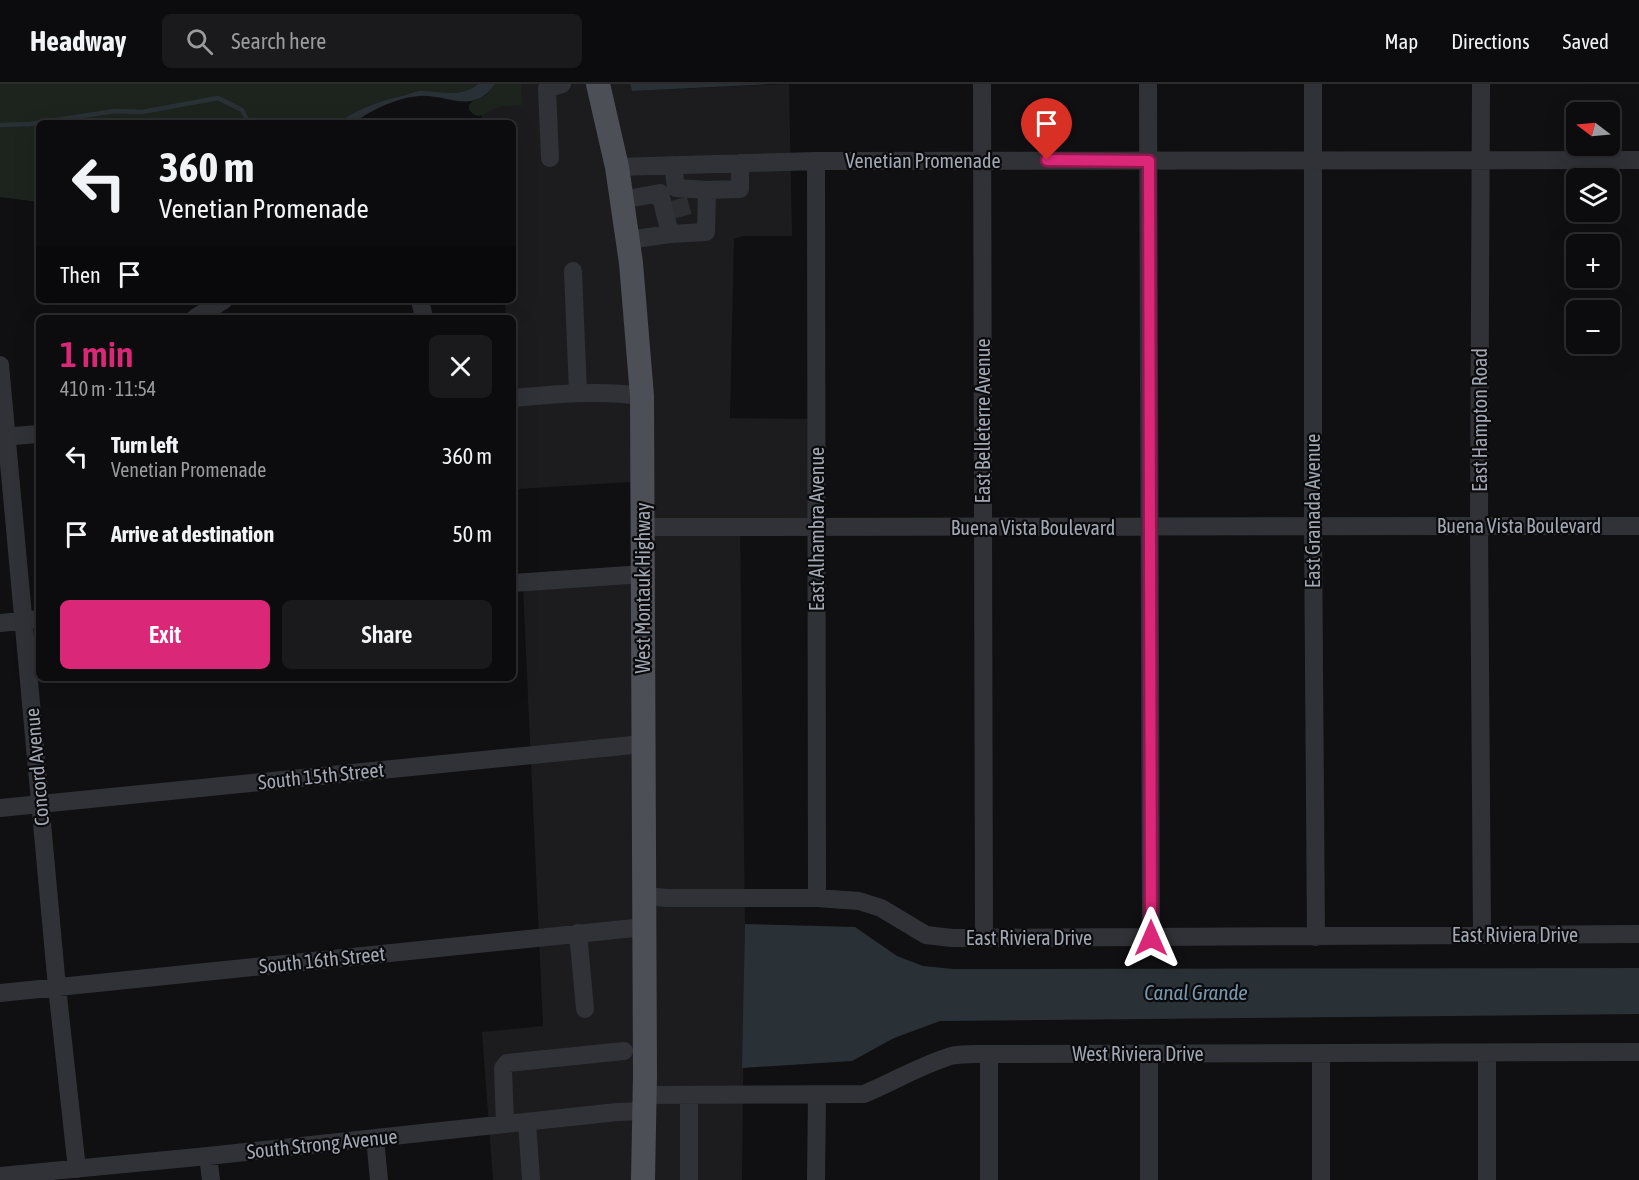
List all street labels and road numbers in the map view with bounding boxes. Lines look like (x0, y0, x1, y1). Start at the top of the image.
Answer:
street label: Venetian Promenade (845, 149, 1001, 172)
street label: East Belleterre Avenue (971, 338, 994, 504)
street label: East Hampton Road (1468, 348, 1491, 492)
street label: East Granada Avenue (1301, 434, 1324, 588)
street label: East Alhambra Avenue (805, 447, 828, 611)
street label: West Montauk Highway (631, 502, 654, 674)
street label: Buena Vista Boulevard (1437, 514, 1601, 537)
street label: Buena Vista Boulevard (951, 516, 1115, 539)
street label: Concord Avenue (20, 707, 53, 827)
street label: South 15th Street (257, 757, 385, 794)
street label: East Riviera Drive (1452, 923, 1578, 946)
street label: East Riviera Drive (966, 926, 1092, 949)
street label: South 16th Street (258, 941, 386, 978)
street label: West Riviera Drive (1072, 1042, 1204, 1065)
street label: South Strong Avenue (245, 1124, 399, 1163)

